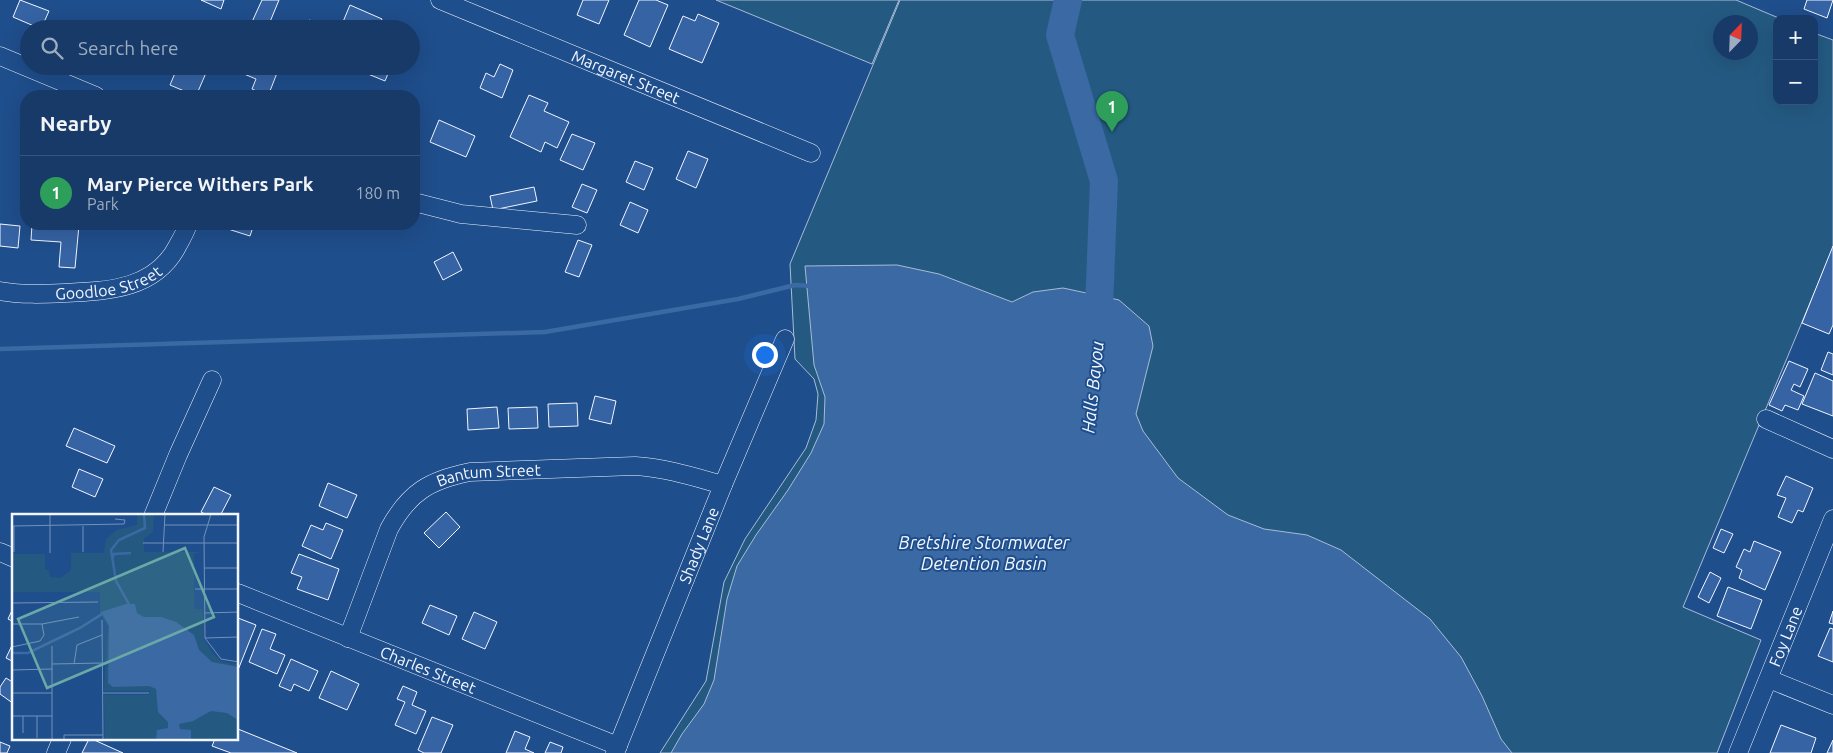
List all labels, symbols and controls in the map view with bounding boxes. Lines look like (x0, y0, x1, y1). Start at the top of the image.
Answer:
north arrow (1713, 15, 1758, 60)
map controls (1773, 15, 1818, 105)
button: + (1773, 15, 1818, 60)
search box (20, 20, 420, 75)
icon: search (38, 34, 66, 62)
text: Search here (78, 37, 178, 59)
street label: Margaret Street (569, 46, 683, 107)
button: − (1773, 60, 1818, 105)
pin: 1 (1096, 91, 1128, 132)
text: Nearby (40, 111, 111, 135)
text: Mary Pierce Withers Park (87, 173, 313, 195)
text: 1 (51, 184, 61, 202)
text: 180 m (355, 184, 400, 202)
text: Park (87, 195, 119, 213)
street label: Goodloe Street (55, 261, 166, 302)
water label: Halls Bayou (1077, 340, 1107, 434)
your location (752, 342, 778, 368)
street label: Bantum Street (434, 460, 542, 490)
street label: Shady Lane (675, 504, 722, 586)
inset map (12, 514, 239, 740)
water label: Bretshire Stormwater Detention Basin (899, 532, 1071, 573)
street label: Foy Lane (1765, 603, 1806, 669)
street label: Charles Street (378, 642, 479, 697)

